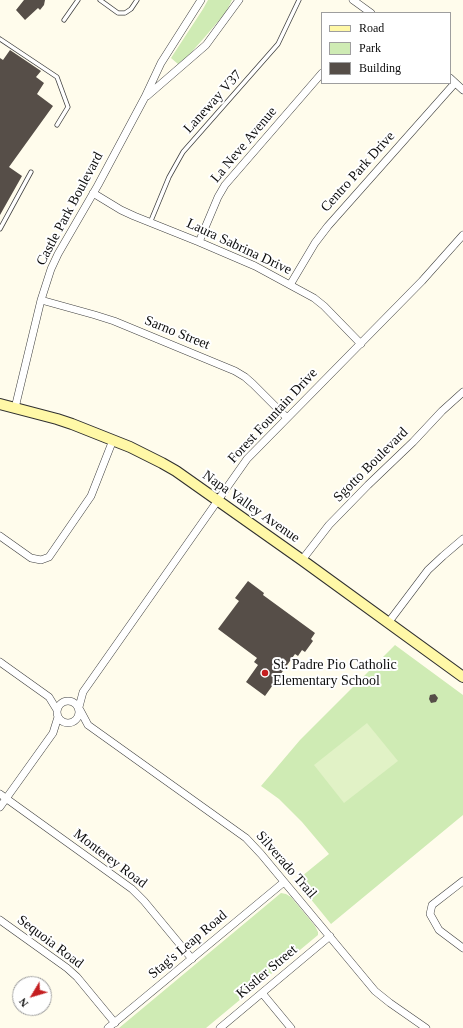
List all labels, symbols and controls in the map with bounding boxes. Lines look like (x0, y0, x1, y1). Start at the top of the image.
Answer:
legend (321, 12, 451, 84)
text: Road (359, 21, 384, 35)
text: Park (359, 41, 381, 55)
text: Building (359, 61, 401, 75)
street label: Laneway V37 (180, 67, 246, 137)
street label: La Neve Avenue (207, 104, 281, 186)
street label: Centro Park Drive (317, 128, 399, 216)
street label: Castle Park Boulevard (33, 149, 107, 269)
street label: Laura Sabrina Drive (184, 215, 294, 279)
street label: Sarno Street (142, 312, 212, 354)
street label: Forest Fountain Drive (225, 365, 321, 467)
street label: Sgotto Boulevard (330, 424, 412, 506)
street label: Napa Valley Avenue (199, 467, 303, 547)
place label: St. Padre Pio Catholic Elementary School (273, 657, 397, 690)
marker: St. Padre Pio Catholic Elementary School (260, 668, 270, 678)
street label: Monterey Road (70, 826, 150, 892)
street label: Silverado Trail (252, 828, 320, 902)
street label: Stag's Leap Road (145, 907, 231, 983)
street label: Sequoia Road (14, 912, 86, 972)
street label: Kistler Street (233, 942, 301, 1002)
north arrow (12, 976, 52, 1016)
text: N (16, 996, 31, 1010)

